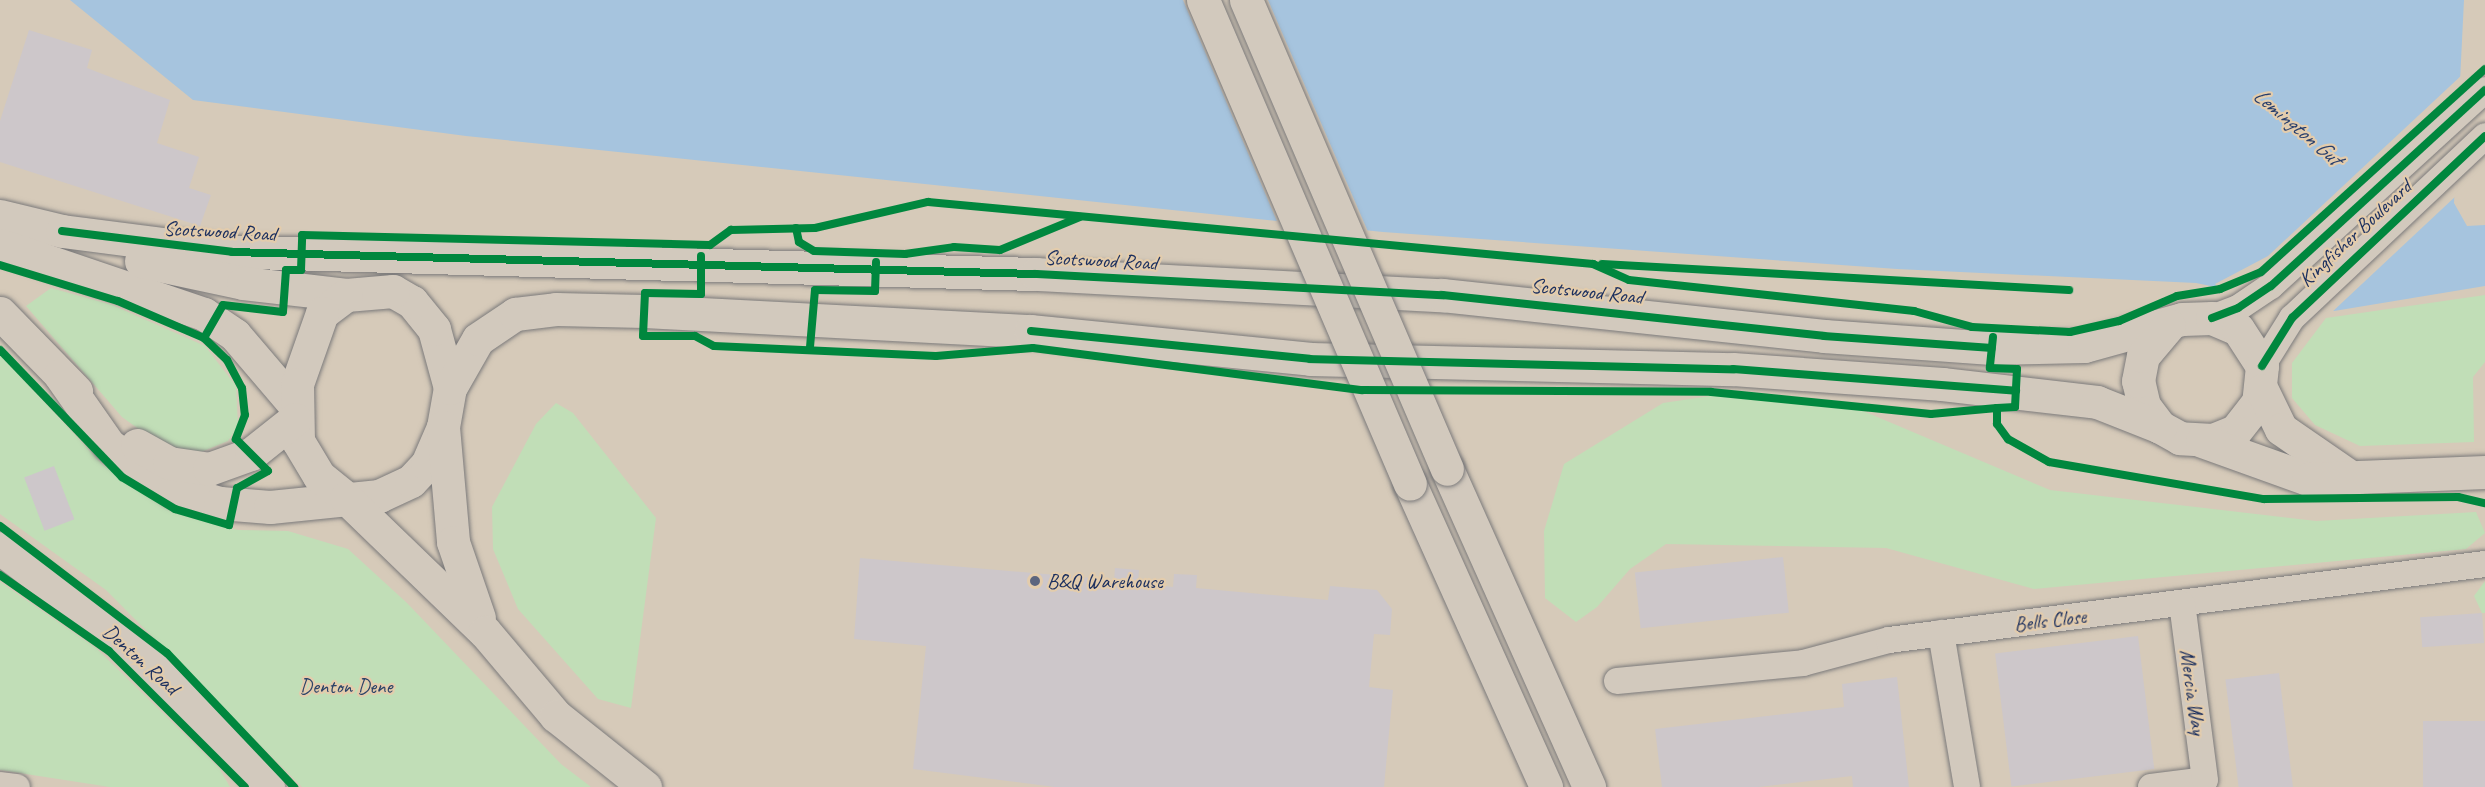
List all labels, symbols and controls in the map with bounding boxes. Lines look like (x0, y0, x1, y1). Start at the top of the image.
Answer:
water label: Lemington Gut (2248, 82, 2346, 172)
street label: Kingfisher Boulevard (2293, 174, 2417, 292)
street label: Scotswood Road (163, 215, 277, 247)
street label: Scotswood Road (1044, 244, 1158, 276)
street label: Scotswood Road (1530, 273, 1644, 309)
place label: B&Q Warehouse (1047, 568, 1163, 594)
marker: B&Q Warehouse (1028, 574, 1042, 588)
street label: Bells Close (2013, 603, 2087, 637)
street label: Denton Road (98, 619, 184, 699)
street label: Mercia Way (2175, 648, 2211, 736)
park label: Denton Dene (300, 673, 392, 699)

